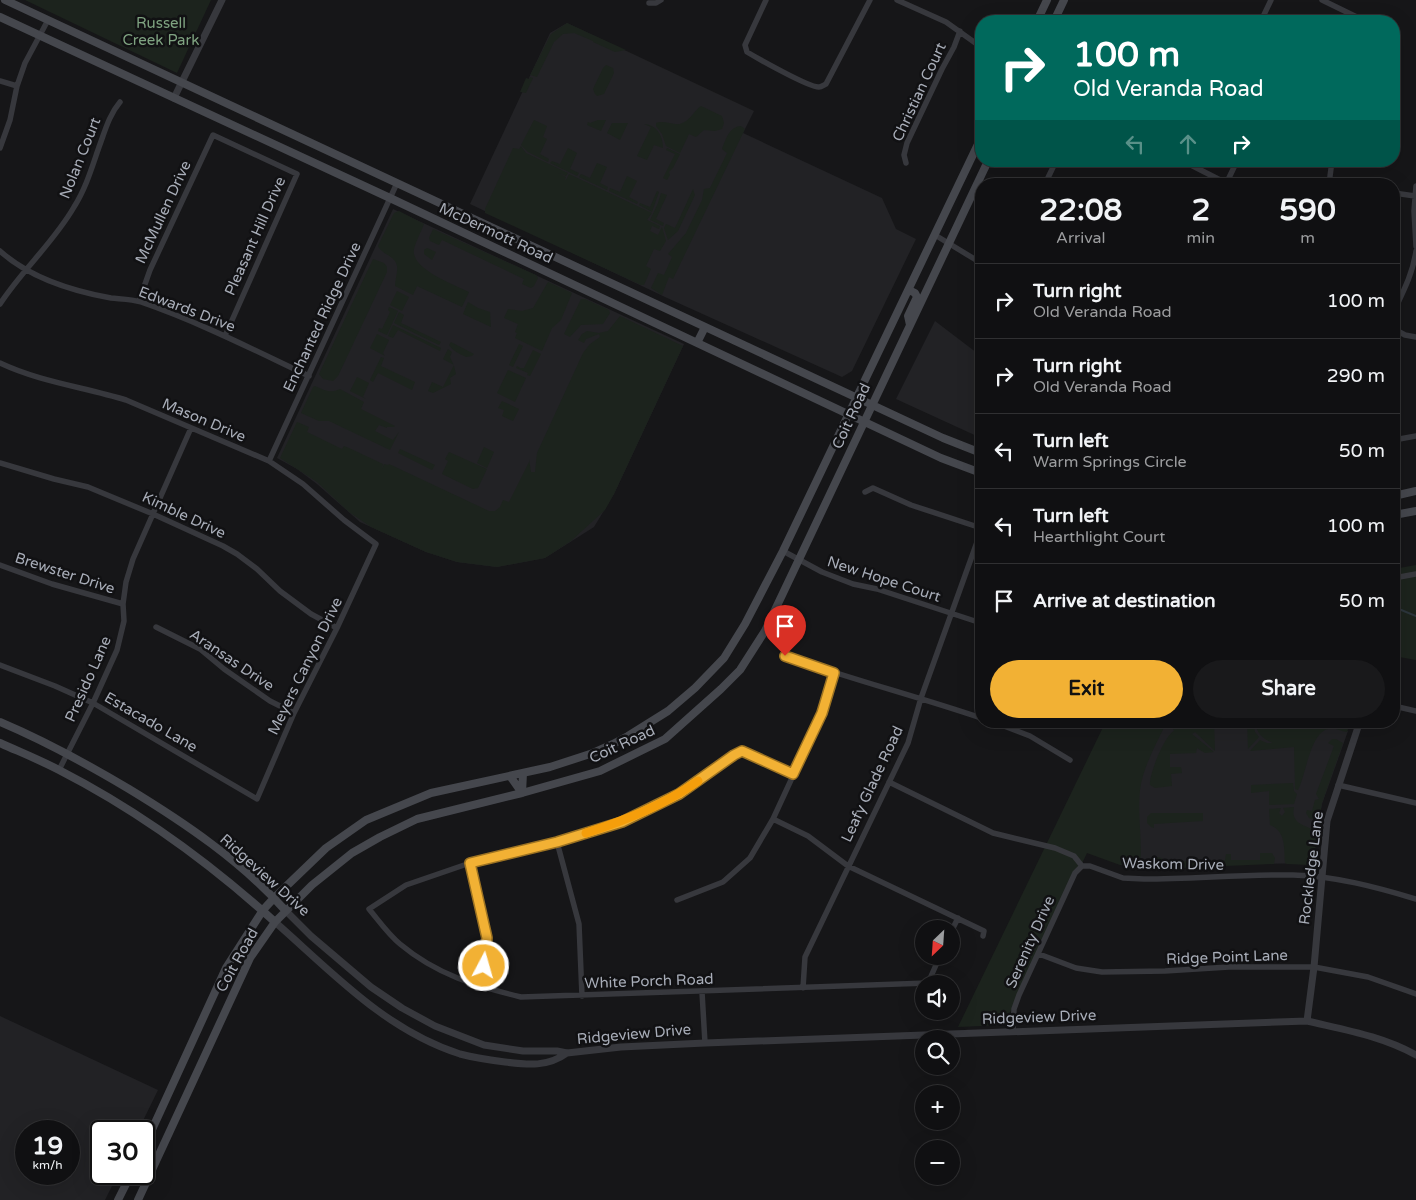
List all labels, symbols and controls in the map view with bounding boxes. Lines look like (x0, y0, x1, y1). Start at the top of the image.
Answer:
park label: Russell Creek Park (123, 14, 199, 49)
text: 100 m (1073, 34, 1180, 76)
icon: right (990, 35, 1055, 100)
street label: Christian Court (888, 39, 950, 144)
text: Old Veranda Road (1073, 76, 1264, 102)
street label: Nolan Court (56, 114, 105, 201)
icon: left (1121, 130, 1149, 158)
icon: ahead (1174, 130, 1202, 158)
icon: right (1227, 130, 1255, 158)
street label: McMullen Drive (131, 158, 195, 266)
street label: Pleasant Hill Drive (221, 174, 289, 298)
text: 22:08 (1039, 192, 1122, 229)
text: 2 (1191, 192, 1210, 229)
text: 590 (1279, 192, 1336, 229)
street label: McDermott Road (436, 199, 556, 267)
text: Arrival (1056, 228, 1106, 248)
text: min (1187, 228, 1215, 248)
text: m (1300, 228, 1315, 248)
street label: Enchanted Ridge Drive (279, 239, 365, 395)
text: Turn right (1033, 280, 1121, 302)
street label: Edwards Drive (136, 282, 238, 336)
icon: right (990, 287, 1018, 315)
text: 100 m (1327, 290, 1385, 312)
text: Old Veranda Road (1033, 302, 1172, 322)
text: Turn right (1033, 355, 1121, 377)
icon: right (990, 362, 1018, 390)
text: 290 m (1327, 365, 1385, 387)
text: Old Veranda Road (1033, 377, 1172, 397)
street label: Coit Road (828, 380, 874, 452)
street label: Mason Drive (159, 394, 249, 446)
text: Turn left (1033, 430, 1109, 452)
icon: left (990, 437, 1018, 465)
text: 50 m (1339, 440, 1385, 462)
text: Warm Springs Circle (1033, 452, 1187, 472)
street label: Kimble Drive (139, 488, 229, 542)
text: Turn left (1033, 505, 1109, 527)
icon: left (990, 512, 1018, 540)
text: 100 m (1327, 515, 1385, 537)
text: Hearthlight Court (1033, 527, 1165, 547)
street label: Brewster Drive (13, 548, 117, 598)
street label: New Hope Court (825, 552, 943, 606)
icon: arrive (990, 587, 1018, 615)
text: Arrive at destination (1033, 590, 1216, 612)
text: 50 m (1339, 590, 1385, 612)
street label: Meyers Canyon Drive (264, 594, 346, 738)
pin (764, 605, 806, 656)
icon: arrive (771, 612, 799, 640)
street label: Aransas Drive (186, 625, 278, 695)
street label: Presido Lane (61, 633, 115, 725)
button: Exit (990, 660, 1183, 718)
button: Share (1193, 660, 1385, 718)
street label: Estacado Lane (101, 688, 201, 756)
street label: Coit Road (586, 721, 658, 767)
street label: Leafy Glade Road (837, 723, 907, 845)
street label: Rockledge Lane (1295, 810, 1327, 926)
street label: Ridgeview Drive (216, 830, 314, 920)
street label: Waskom Drive (1122, 854, 1224, 874)
street label: Serenity Drive (1002, 893, 1058, 991)
north arrow (915, 920, 960, 965)
map controls (915, 920, 960, 1185)
street label: Coit Road (212, 925, 262, 995)
position arrow (457, 939, 509, 991)
street label: Ridge Point Lane (1166, 946, 1288, 968)
street label: White Porch Road (584, 970, 714, 992)
button: sound (915, 975, 960, 1020)
street label: Ridgeview Drive (981, 1006, 1097, 1028)
street label: Ridgeview Drive (576, 1020, 692, 1048)
button: search (915, 1030, 960, 1075)
button: + (915, 1085, 960, 1130)
speed limit sign: 30 (90, 1120, 155, 1185)
text: 19 (32, 1131, 63, 1161)
button: − (915, 1140, 960, 1185)
text: km/h (32, 1158, 63, 1172)

